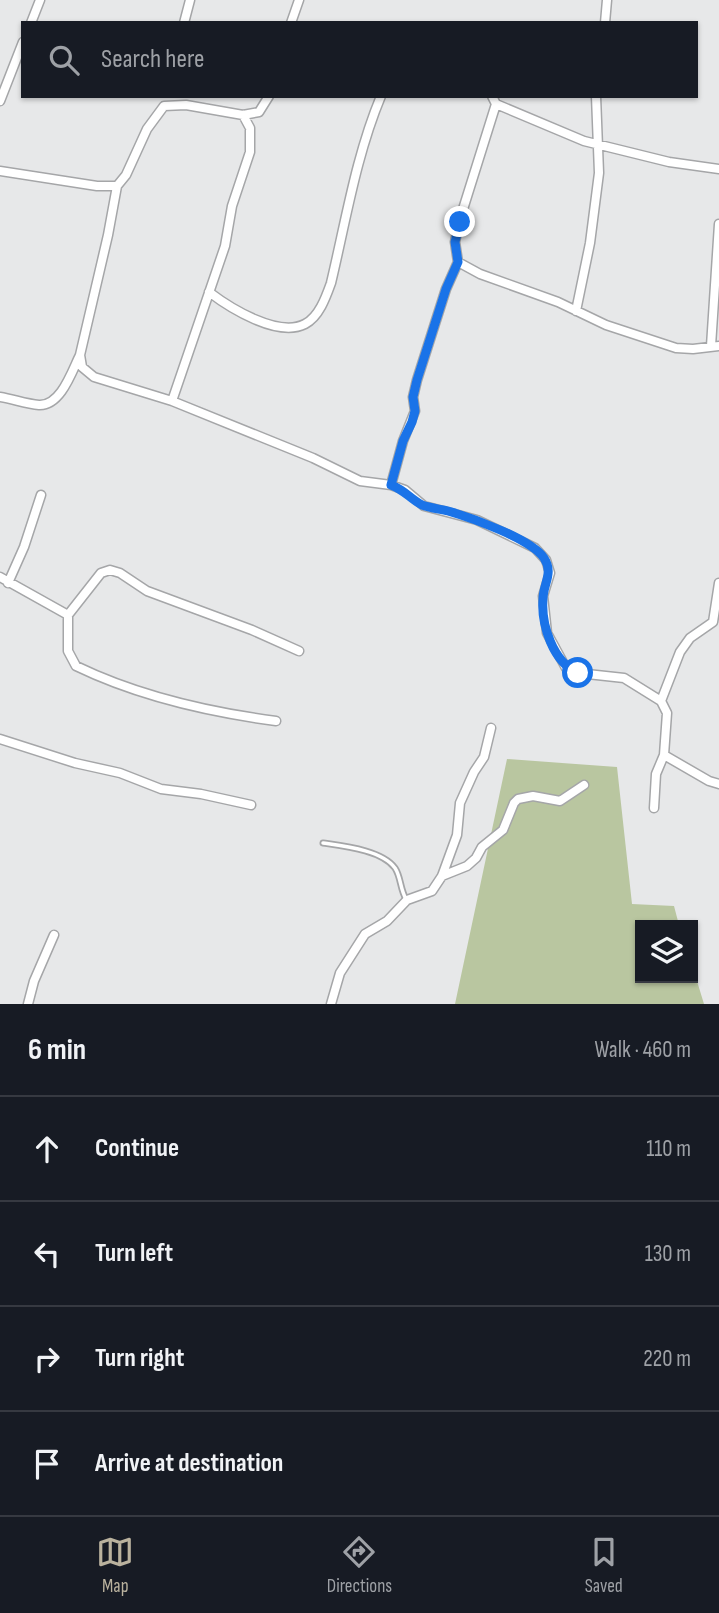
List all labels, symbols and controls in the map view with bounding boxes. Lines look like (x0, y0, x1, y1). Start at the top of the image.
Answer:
search box (21, 21, 698, 98)
icon: search (45, 41, 83, 79)
text: Search here (101, 44, 204, 75)
route end (444, 206, 475, 237)
route start (562, 657, 593, 688)
map controls (635, 920, 698, 983)
button: layers (635, 920, 698, 983)
text: 6 min (28, 1032, 86, 1068)
text: Walk · 460 m (594, 1036, 691, 1064)
icon: ahead (28, 1130, 66, 1168)
text: Continue (95, 1133, 179, 1164)
text: 110 m (646, 1135, 691, 1163)
icon: left (28, 1235, 66, 1273)
text: Turn left (95, 1238, 173, 1269)
text: 130 m (645, 1240, 691, 1268)
icon: right (28, 1340, 66, 1378)
text: Turn right (95, 1343, 184, 1374)
text: 220 m (643, 1345, 691, 1373)
icon: arrive (28, 1445, 66, 1483)
text: Arrive at destination (95, 1448, 283, 1479)
tab: Map (96, 1533, 134, 1598)
tab: Directions (327, 1533, 392, 1598)
tab: Saved (585, 1533, 623, 1598)

